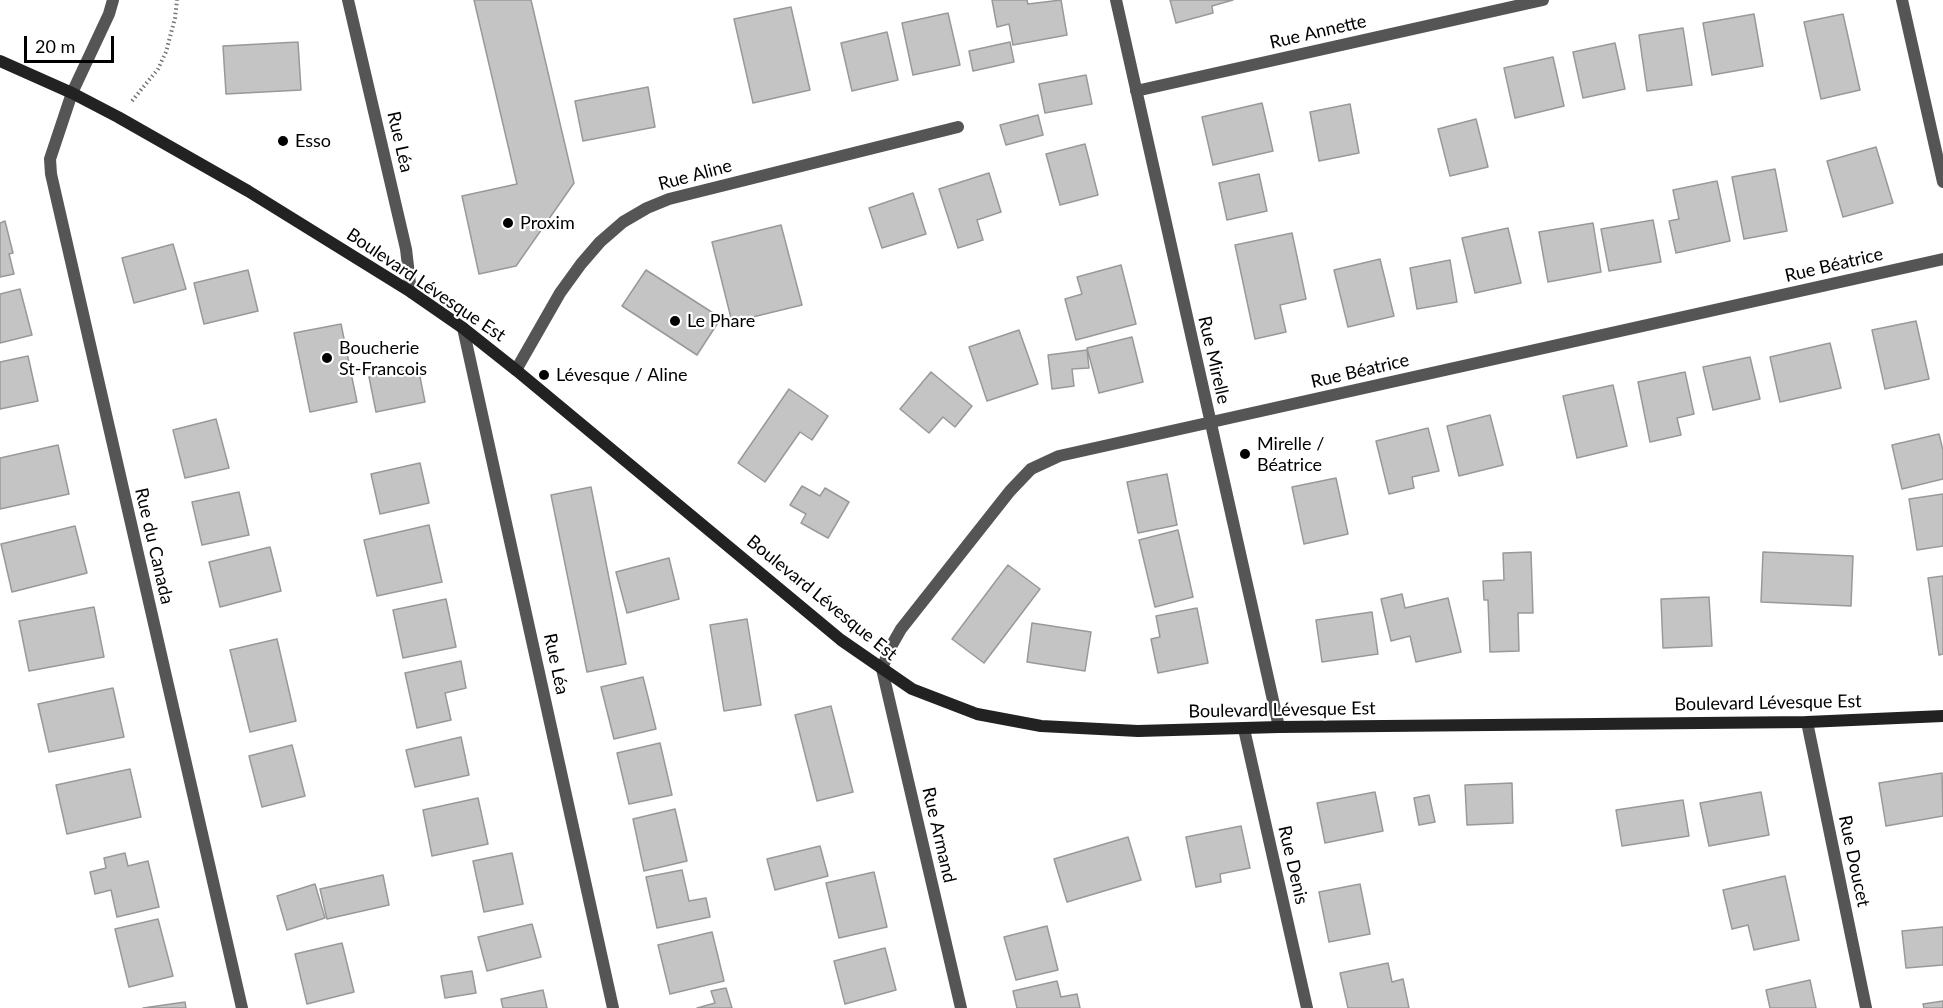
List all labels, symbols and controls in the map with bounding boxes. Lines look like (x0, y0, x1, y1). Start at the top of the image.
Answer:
street label: Rue Annette (1268, 10, 1368, 54)
scale bar (27, 24, 117, 62)
text: 20 m (35, 35, 75, 57)
street label: Rue Léa (382, 109, 418, 175)
place label: Esso (295, 130, 331, 152)
marker: Esso (276, 134, 290, 148)
street label: Rue Aline (656, 155, 734, 195)
place label: Proxim (520, 212, 575, 234)
marker: Proxim (501, 216, 515, 230)
street label: Boulevard Lévesque Est (342, 224, 510, 346)
street label: Rue Béatrice (1783, 243, 1885, 287)
place label: Le Phare (687, 310, 755, 332)
marker: Le Phare (668, 314, 682, 328)
street label: Rue Mirelle (1193, 314, 1235, 406)
place label: Boucherie St-Francois (339, 337, 427, 380)
street label: Rue Béatrice (1309, 349, 1411, 393)
marker: Boucherie St-Francois (320, 351, 334, 365)
place label: Lévesque / Aline (556, 364, 687, 386)
marker: Lévesque / Aline (537, 368, 551, 382)
place label: Mirelle / Béatrice (1257, 433, 1324, 476)
marker: Mirelle / Béatrice (1238, 447, 1252, 461)
street label: Rue du Canada (130, 486, 178, 606)
street label: Boulevard Lévesque Est (742, 531, 902, 665)
street label: Rue Léa (539, 631, 573, 697)
street label: Boulevard Lévesque Est (1674, 691, 1862, 715)
street label: Boulevard Lévesque Est (1188, 698, 1376, 722)
street label: Rue Armand (917, 785, 961, 885)
street label: Rue Doucet (1834, 813, 1874, 909)
street label: Rue Denis (1273, 823, 1313, 907)

